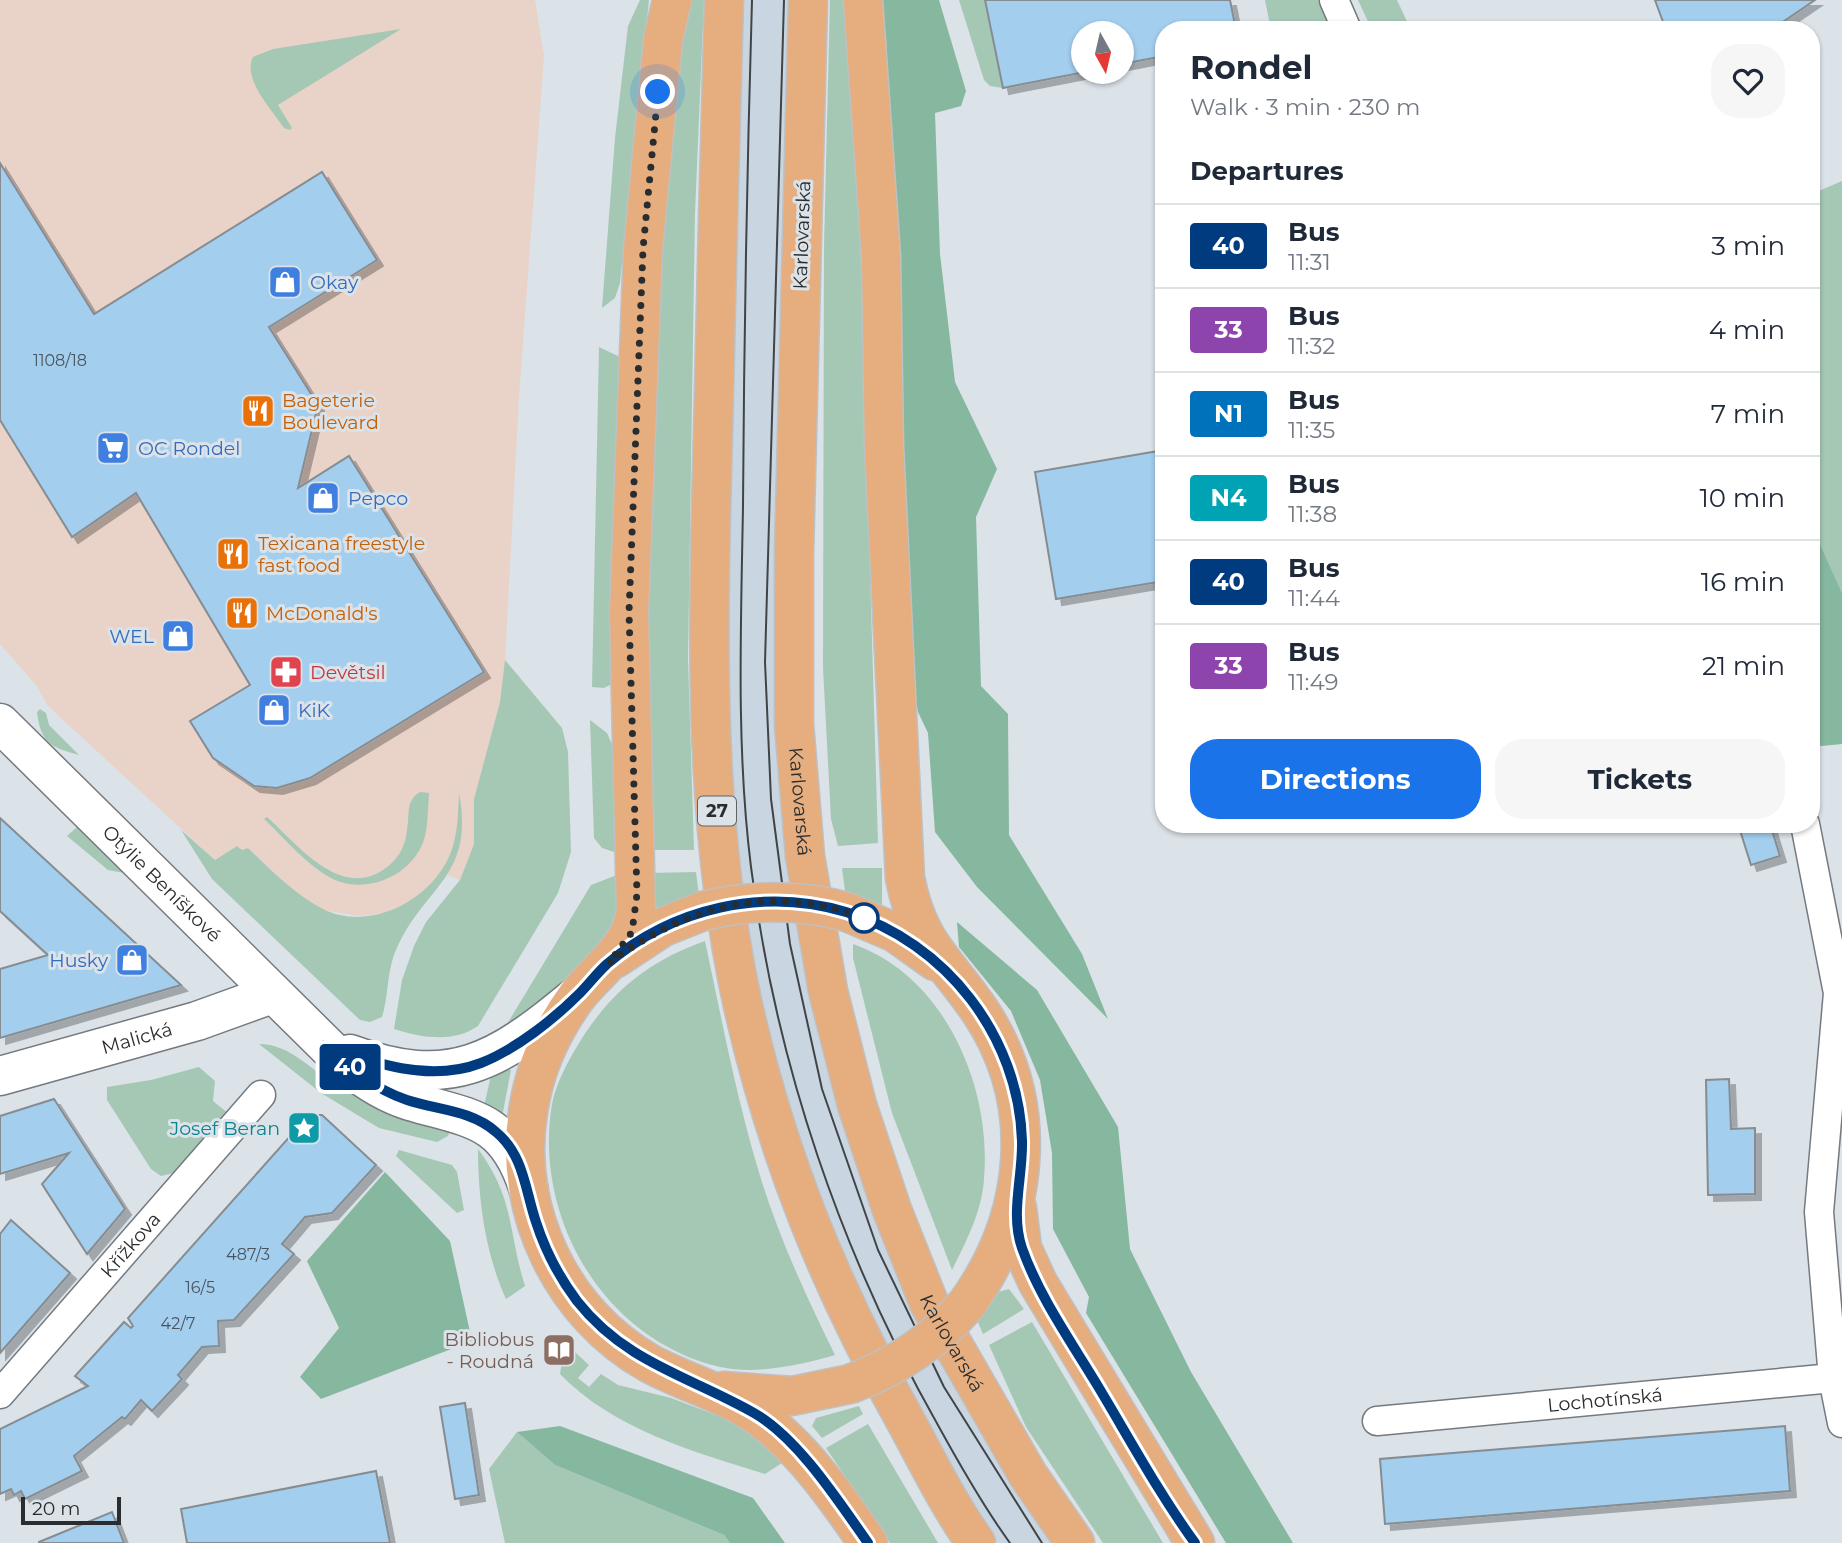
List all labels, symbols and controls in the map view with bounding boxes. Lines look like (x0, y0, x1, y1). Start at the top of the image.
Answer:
north arrow (1071, 21, 1134, 84)
map controls (1071, 21, 1134, 84)
button: heart (1711, 44, 1785, 118)
text: Rondel (1190, 47, 1312, 87)
your location (640, 74, 675, 109)
text: Walk · 3 min · 230 m (1190, 93, 1420, 121)
text: Departures (1190, 155, 1344, 187)
street label: Karlovarská (789, 180, 815, 290)
text: Bus (1288, 216, 1340, 248)
text: 3 min (1711, 230, 1785, 262)
text: 40 (1212, 231, 1245, 260)
text: 11:31 (1288, 248, 1331, 276)
shop icon: Okay (266, 263, 304, 301)
place label: Okay (310, 271, 359, 294)
text: Bus (1288, 300, 1340, 332)
text: 4 min (1709, 314, 1785, 346)
text: 33 (1214, 315, 1243, 344)
text: 11:32 (1288, 332, 1335, 360)
house number: 1108/18 (33, 351, 87, 370)
text: Bus (1288, 384, 1340, 416)
place label: Bageterie Boulevard (282, 389, 379, 434)
restaurant icon: Bageterie Boulevard (239, 392, 277, 430)
text: 7 min (1711, 398, 1785, 430)
text: N1 (1214, 399, 1243, 428)
text: 11:35 (1288, 416, 1335, 444)
supermarket icon: OC Rondel (94, 429, 132, 467)
place label: OC Rondel (138, 437, 240, 460)
text: Bus (1288, 468, 1340, 500)
shop icon: Pepco (304, 479, 342, 517)
text: 10 min (1699, 482, 1785, 514)
text: N4 (1211, 483, 1246, 512)
place label: Pepco (348, 487, 408, 510)
text: 11:38 (1288, 500, 1337, 528)
place label: Texicana freestyle fast food (258, 532, 425, 577)
restaurant icon: Texicana freestyle fast food (214, 535, 252, 573)
text: Bus (1288, 552, 1340, 584)
text: 16 min (1701, 566, 1785, 598)
text: 40 (1212, 567, 1245, 596)
text: 11:44 (1288, 584, 1340, 612)
restaurant icon: McDonald's (223, 594, 261, 632)
place label: McDonald's (266, 602, 378, 625)
shop icon: WEL (159, 617, 197, 655)
place label: WEL (109, 625, 155, 648)
text: Bus (1288, 636, 1340, 668)
text: 21 min (1702, 650, 1785, 682)
text: 33 (1214, 651, 1243, 680)
pharmacy icon: Devětsil (267, 653, 305, 691)
place label: Devětsil (310, 661, 386, 684)
text: 11:49 (1288, 668, 1339, 696)
shop icon: KiK (255, 691, 293, 729)
place label: KiK (298, 699, 331, 722)
button: Directions (1190, 739, 1481, 819)
button: Tickets (1495, 739, 1785, 819)
street label: Karlovarská (784, 746, 816, 857)
road number: 27 (698, 796, 736, 826)
street label: Otýlie Beníškové (98, 820, 226, 947)
unlabelled marker (849, 903, 879, 933)
shop icon: Husky (113, 941, 151, 979)
place label: Husky (49, 949, 109, 972)
street label: Malická (99, 1017, 175, 1059)
line badge: 40 (318, 1044, 382, 1090)
text: 40 (334, 1052, 366, 1081)
place icon: Josef Beran (285, 1109, 323, 1147)
place label: Josef Beran (169, 1117, 280, 1140)
street label: Křížkova (95, 1207, 165, 1282)
house number: 487/3 (226, 1245, 270, 1264)
house number: 16/5 (185, 1278, 215, 1297)
street label: Karlovarská (915, 1291, 989, 1396)
house number: 42/7 (161, 1314, 195, 1333)
place label: Bibliobus - Roudná (445, 1328, 534, 1373)
library icon: Bibliobus - Roudná (540, 1331, 578, 1369)
street label: Lochotínská (1546, 1383, 1664, 1416)
scale bar (21, 1494, 121, 1526)
text: 20 m (32, 1497, 80, 1520)

